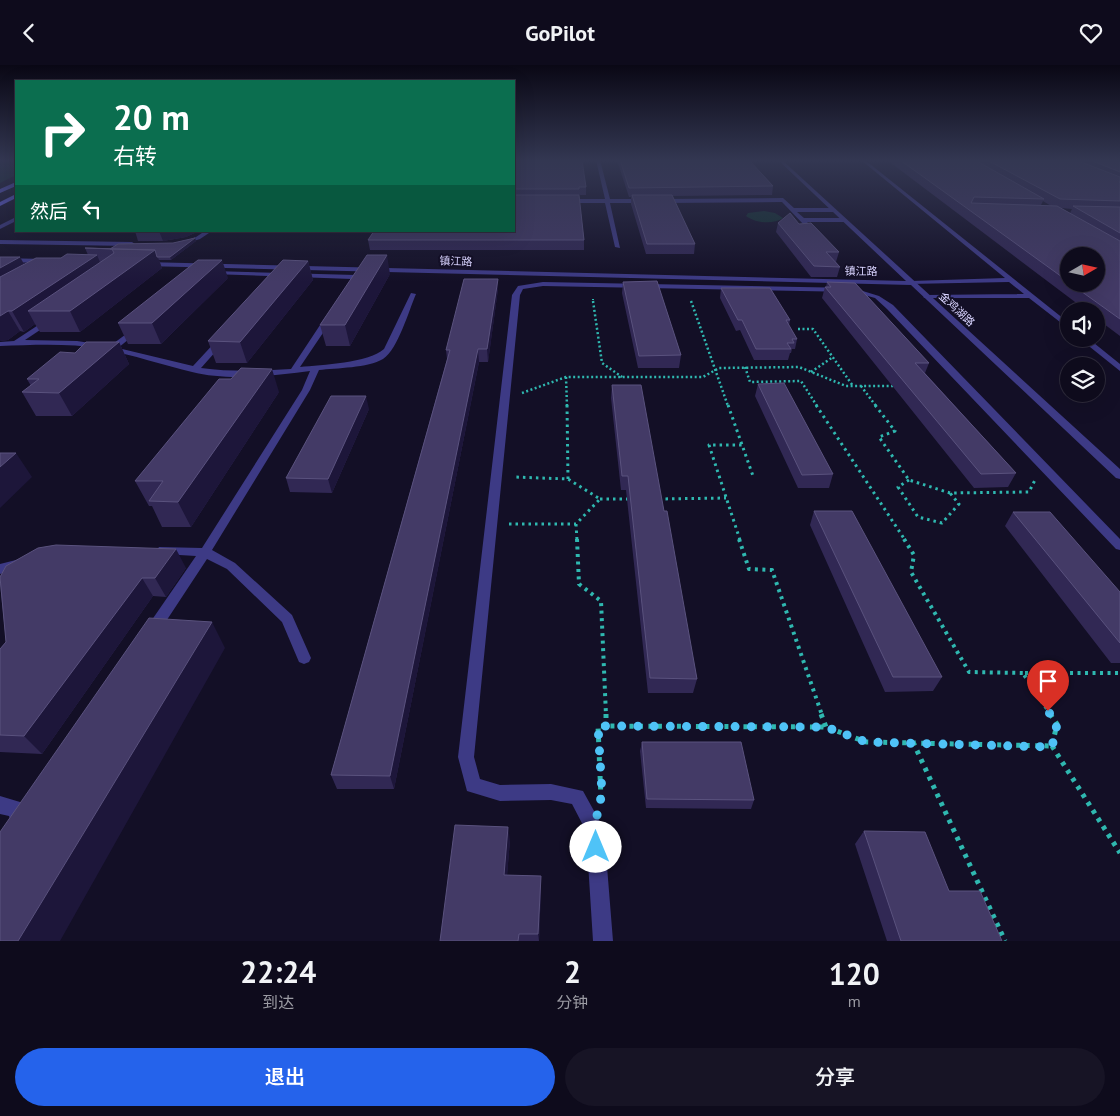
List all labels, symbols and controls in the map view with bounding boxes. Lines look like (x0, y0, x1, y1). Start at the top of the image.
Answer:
icon: back (15, 19, 43, 47)
text: GoPilot (525, 19, 595, 47)
icon: heart (1077, 19, 1105, 47)
text: 20 m (113, 94, 190, 140)
icon: right (30, 100, 95, 165)
text: 右转 (113, 142, 157, 170)
icon: left (78, 195, 106, 223)
text: 然后 (30, 199, 68, 223)
north arrow (1060, 247, 1105, 293)
map controls (1060, 247, 1105, 402)
street label: 镇江路 (439, 253, 473, 269)
street label: 镇江路 (844, 264, 878, 278)
street label: 金鸡湖路 (936, 289, 978, 329)
button: sound (1060, 302, 1105, 347)
button: layers (1060, 357, 1105, 402)
pin (1027, 660, 1069, 711)
icon: arrive (1034, 667, 1062, 695)
position arrow (569, 820, 621, 872)
text: 22:24 (240, 952, 316, 991)
text: 2 (564, 952, 581, 991)
text: 120 (829, 954, 880, 993)
text: m (848, 991, 861, 1011)
text: 到达 (262, 992, 294, 1012)
text: 分钟 (557, 992, 589, 1012)
button: 退出 (15, 1048, 555, 1106)
button: 分享 (565, 1048, 1105, 1106)

